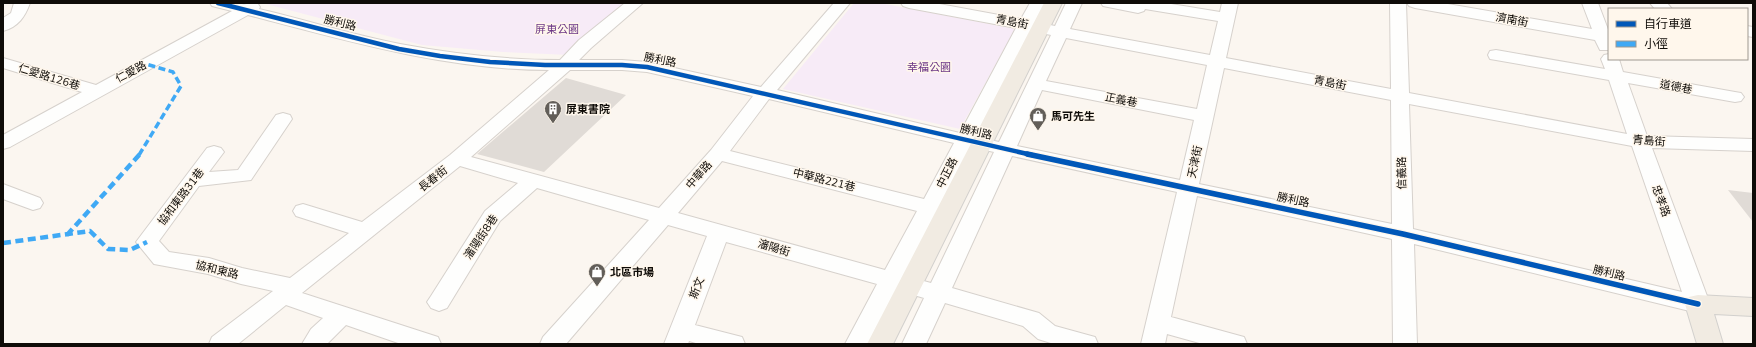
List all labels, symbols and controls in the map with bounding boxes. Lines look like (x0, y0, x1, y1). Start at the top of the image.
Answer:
legend (1608, 8, 1748, 60)
street label: 濟南街 (1494, 10, 1530, 30)
street label: 青島街 (994, 11, 1030, 33)
street label: 勝利路 (322, 12, 358, 34)
text: 自行車道 (1644, 16, 1692, 32)
park label: 屏東公園 (535, 22, 579, 37)
text: 小徑 (1644, 36, 1668, 52)
street label: 勝利路 (642, 49, 678, 71)
street label: 仁愛路 (113, 58, 149, 86)
street label: 仁愛路126巷 (16, 60, 82, 94)
park label: 幸福公園 (907, 60, 951, 75)
street label: 青島街 (1312, 72, 1348, 94)
street label: 道德巷 (1658, 77, 1694, 97)
street label: 正義巷 (1103, 89, 1139, 111)
building icon: 屏東書院 (543, 99, 563, 124)
place label: 屏東書院 (566, 102, 610, 117)
shop icon: 馬可先生 (1028, 106, 1048, 131)
place label: 馬可先生 (1051, 109, 1095, 124)
street label: 勝利路 (958, 121, 994, 143)
street label: 青島街 (1632, 132, 1666, 150)
street label: 天津街 (1184, 144, 1206, 180)
street label: 中正路 (933, 155, 961, 191)
street label: 信義路 (1394, 156, 1410, 190)
street label: 中華路 (683, 158, 715, 192)
street label: 長春街 (415, 163, 451, 195)
street label: 協和東路31巷 (154, 165, 208, 229)
street label: 中華路221巷 (791, 165, 857, 195)
street label: 忠孝路 (1648, 183, 1674, 219)
street label: 勝利路 (1275, 189, 1311, 211)
street label: 瀋陽街8巷 (461, 212, 501, 262)
street label: 瀋陽街 (756, 236, 792, 260)
street label: 協和東路 (194, 257, 240, 283)
shop icon: 北區市場 (587, 262, 607, 287)
street label: 勝利路 (1591, 262, 1627, 284)
place label: 北區市場 (610, 265, 654, 280)
street label: 斯文 (686, 275, 708, 301)

